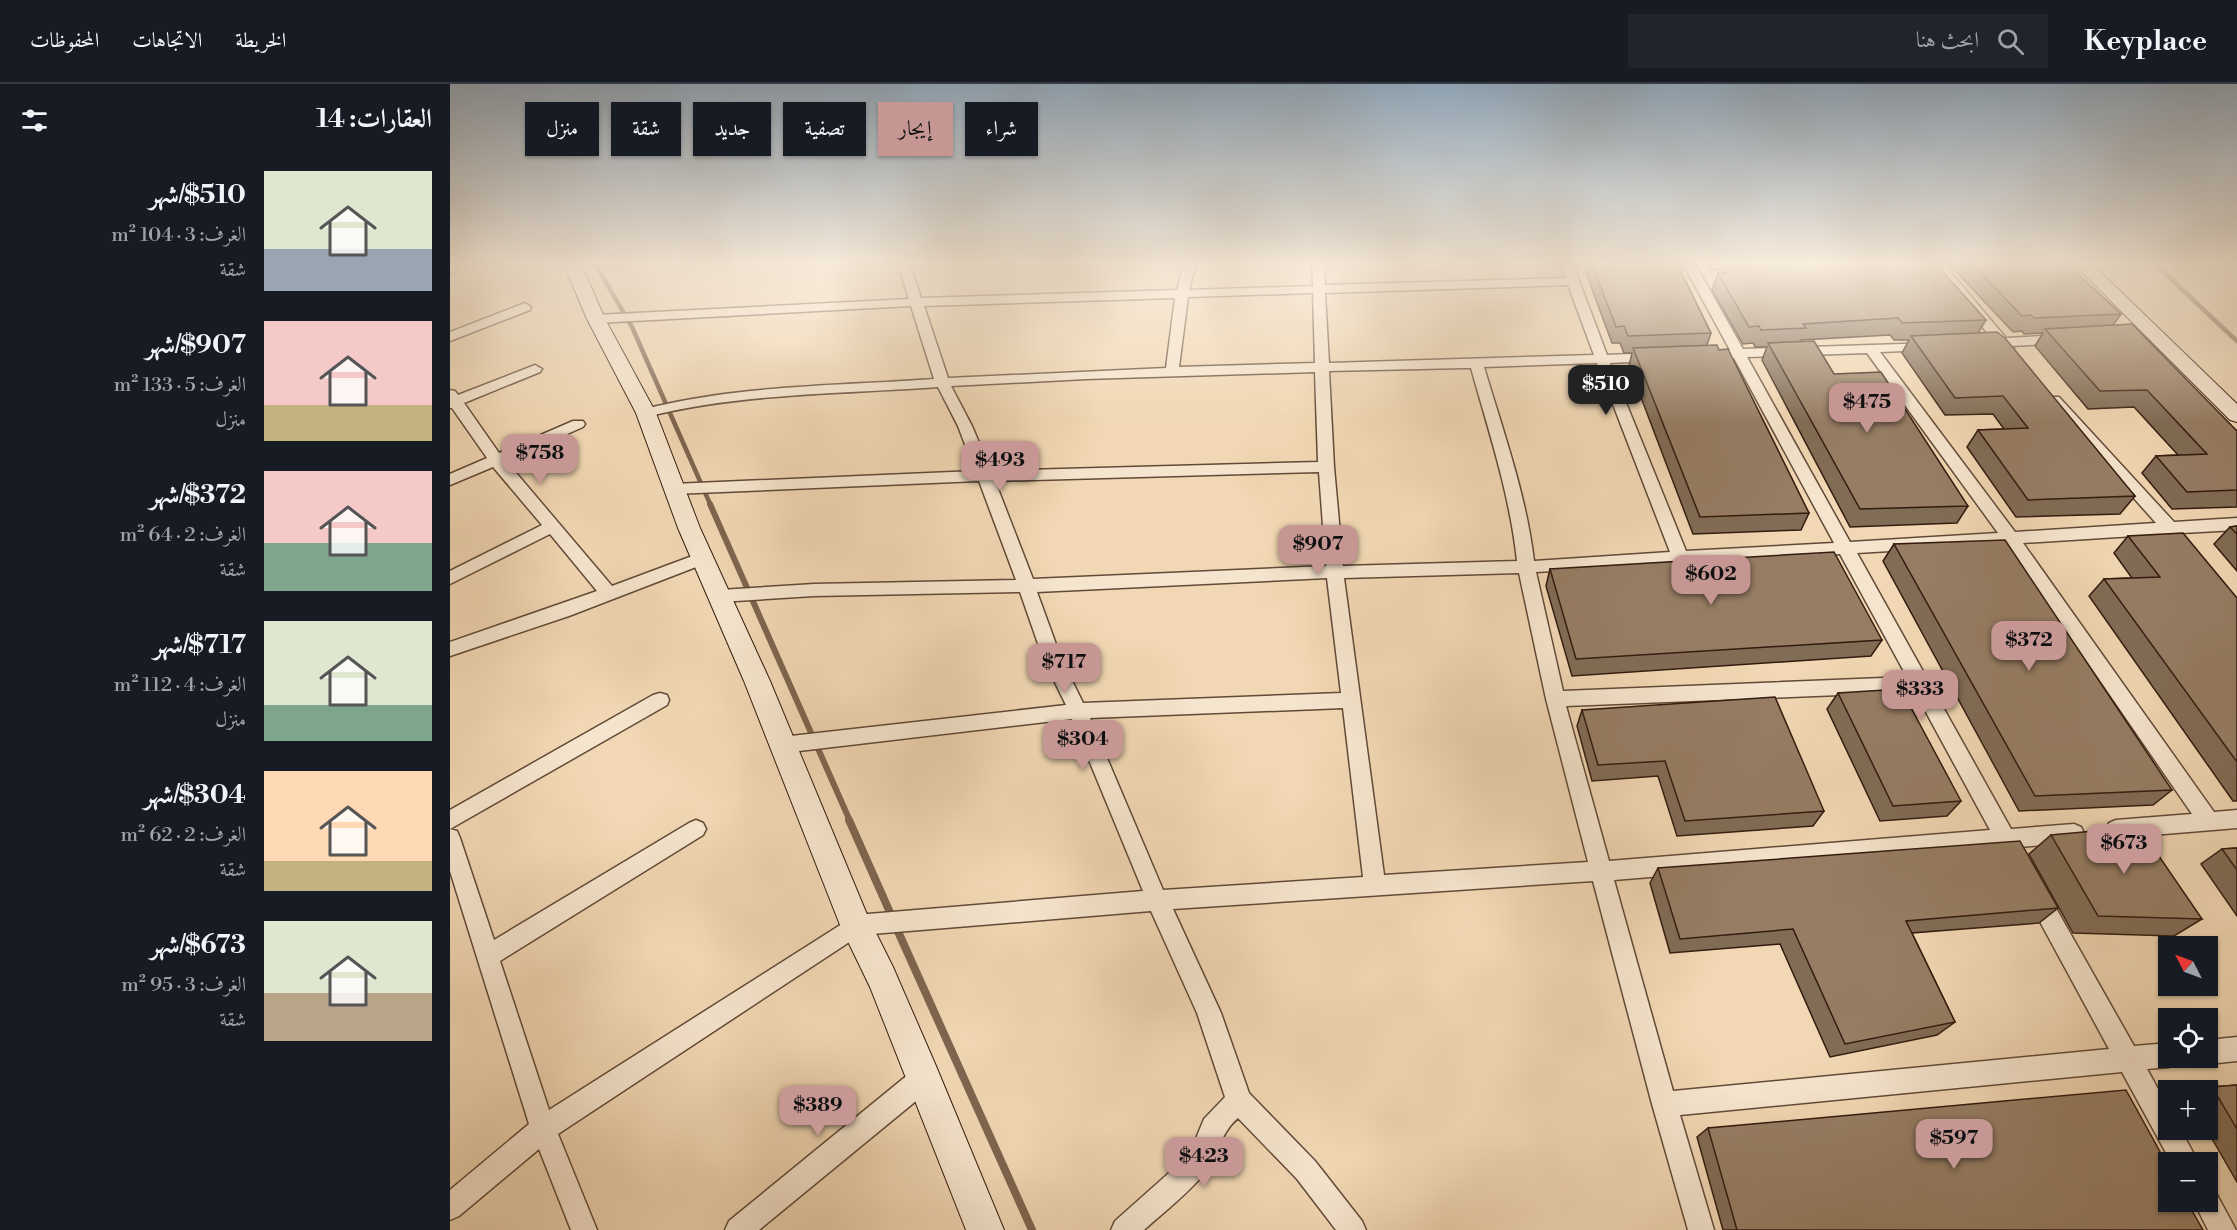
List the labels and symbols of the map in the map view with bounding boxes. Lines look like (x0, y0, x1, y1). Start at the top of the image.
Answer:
pin: $510 (1570, 365, 1642, 416)
pin: $475 (1831, 383, 1903, 434)
pin: $758 (504, 434, 576, 485)
pin: $493 (964, 441, 1036, 492)
pin: $907 (1282, 525, 1354, 576)
pin: $602 (1675, 555, 1747, 606)
pin: $372 (1993, 621, 2065, 672)
pin: $717 (1028, 643, 1100, 694)
pin: $333 (1884, 670, 1956, 721)
pin: $304 (1047, 720, 1119, 771)
pin: $673 (2088, 824, 2160, 875)
north arrow (2158, 936, 2218, 996)
pin: $389 (782, 1086, 854, 1137)
pin: $597 (1918, 1119, 1990, 1170)
pin: $423 (1168, 1137, 1240, 1188)

